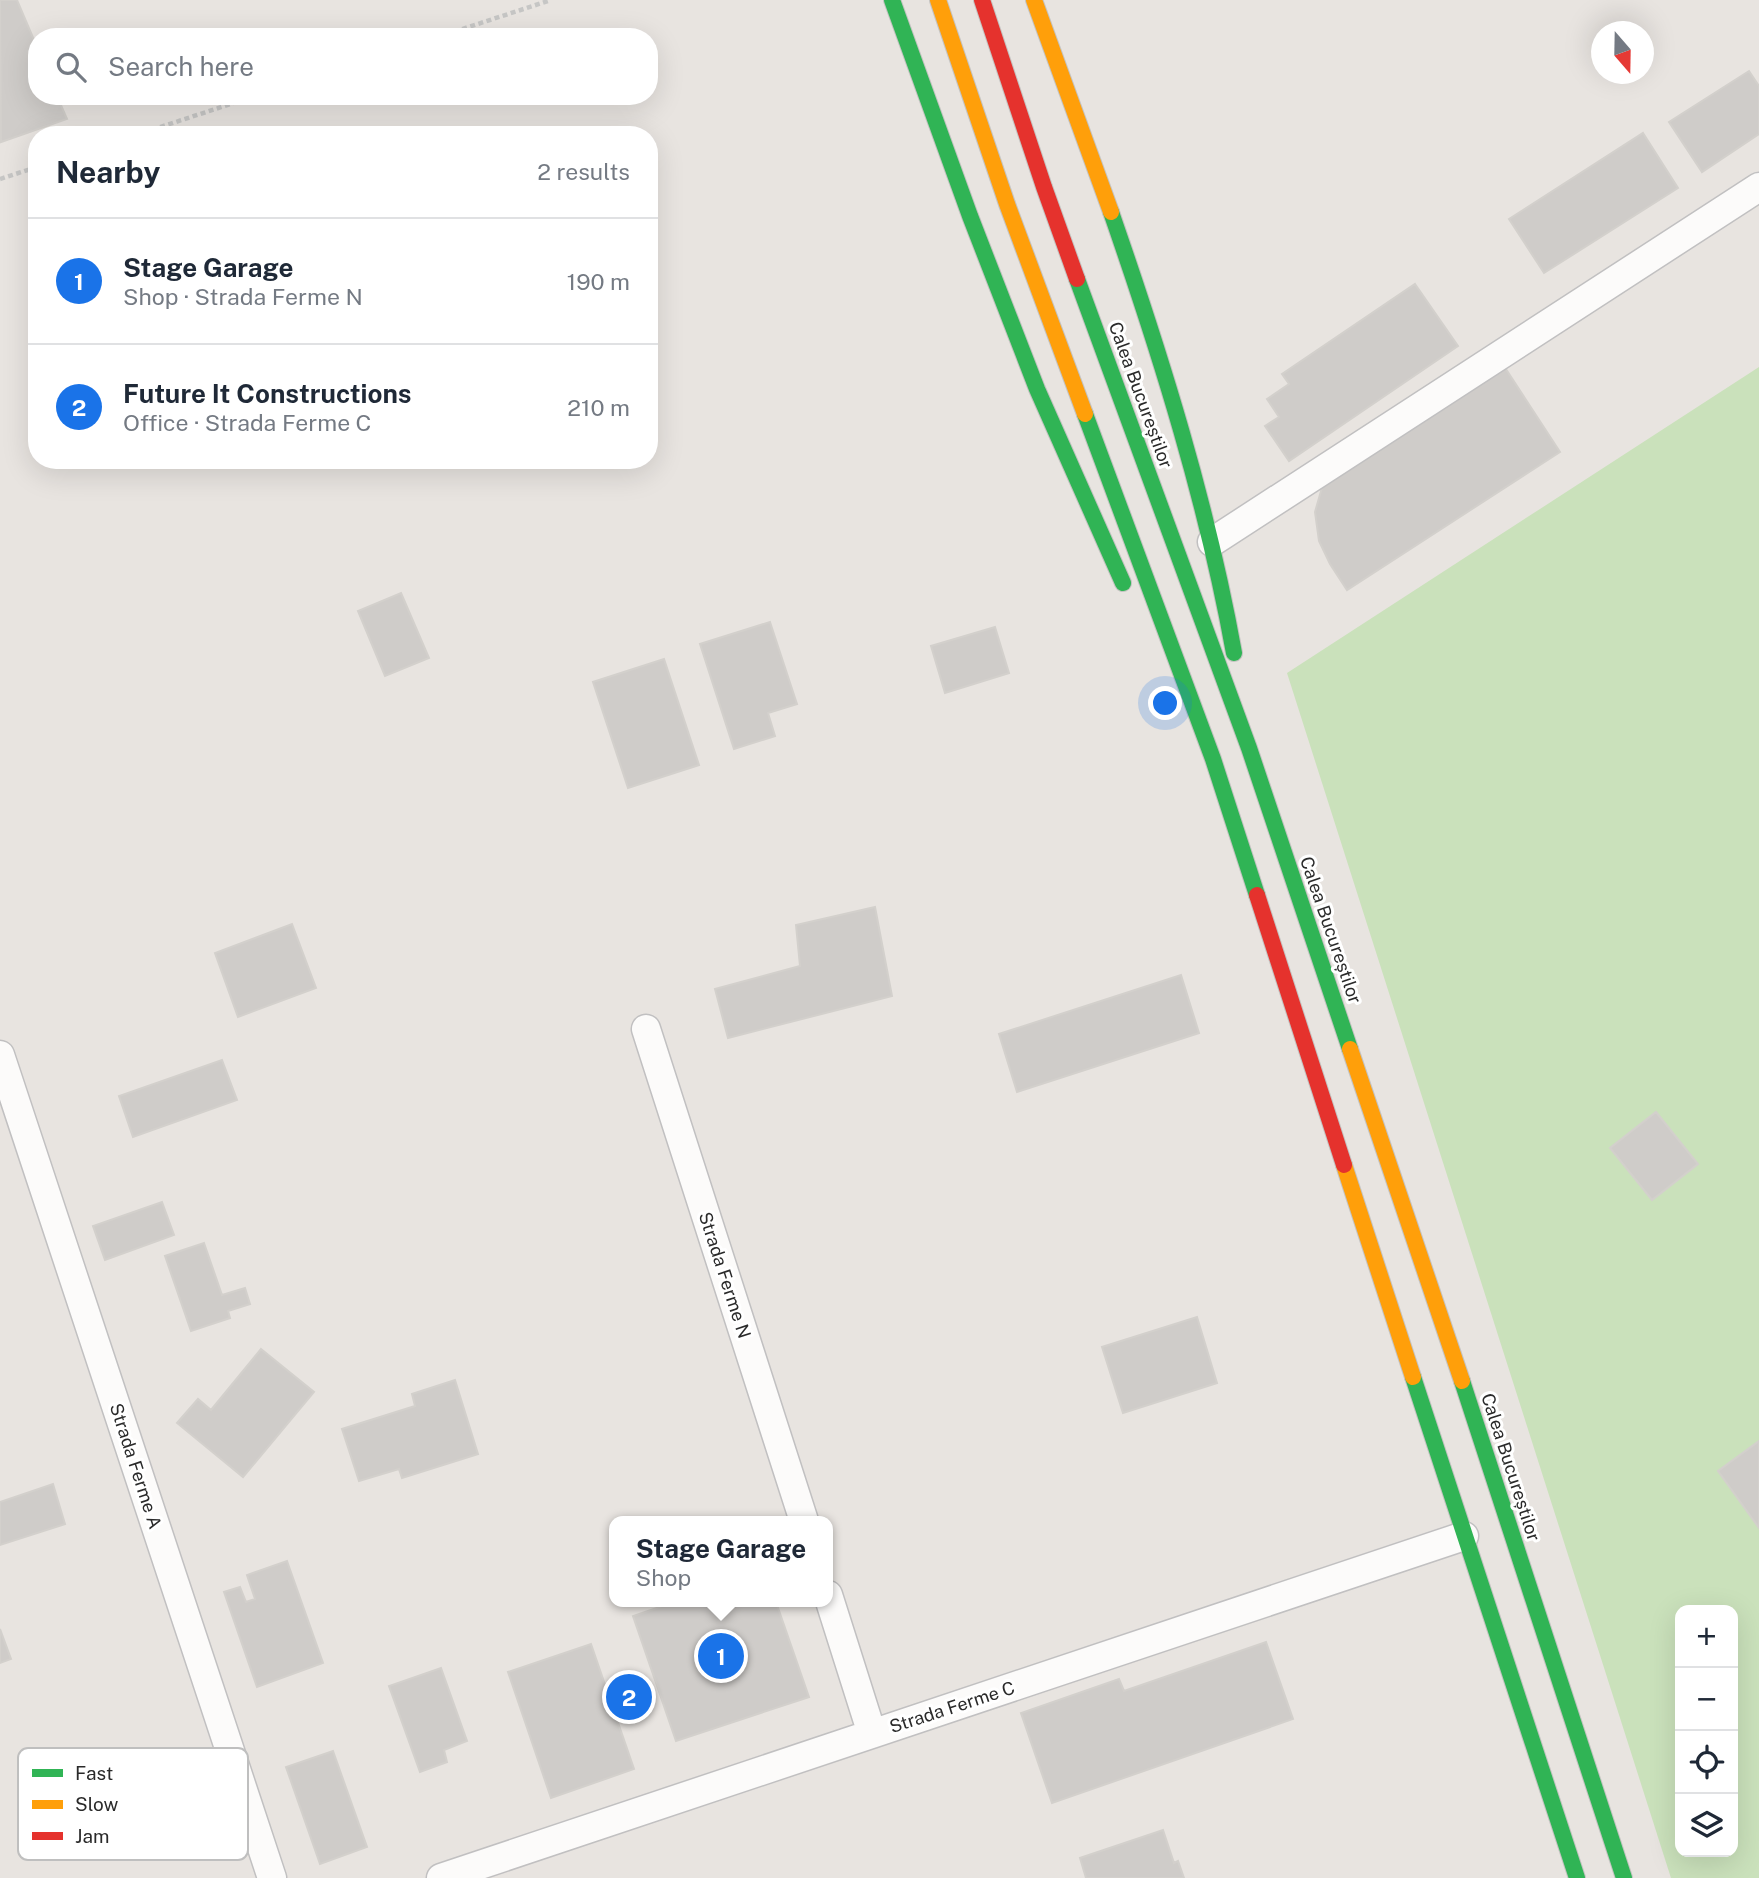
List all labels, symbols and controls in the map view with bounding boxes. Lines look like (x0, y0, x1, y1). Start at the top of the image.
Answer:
north arrow (1591, 21, 1654, 84)
search box (28, 28, 658, 105)
icon: search (52, 48, 90, 86)
text: Search here (108, 51, 254, 82)
text: Nearby (56, 154, 160, 190)
text: 2 results (537, 158, 630, 185)
text: Stage Garage (123, 252, 294, 283)
text: 1 (74, 268, 84, 295)
text: 190 m (567, 268, 630, 295)
text: Shop · Strada Ferme N (123, 283, 363, 310)
street label: Calea Bucureștilor (1105, 319, 1177, 471)
text: Future It Constructions (123, 378, 411, 409)
text: 2 (72, 394, 86, 421)
text: 210 m (567, 394, 630, 421)
text: Office · Strada Ferme C (123, 409, 371, 436)
your location (1148, 686, 1182, 720)
street label: Calea Bucureștilor (1296, 854, 1366, 1006)
street label: Strada Ferme N (695, 1209, 755, 1341)
street label: Calea Bucureștilor (1477, 1390, 1545, 1544)
street label: Strada Ferme A (106, 1401, 166, 1532)
popup (609, 1516, 833, 1607)
text: Stage Garage (636, 1533, 806, 1564)
text: Shop (636, 1564, 691, 1591)
map controls (1675, 1605, 1738, 1857)
button: + (1675, 1605, 1738, 1668)
pin: 1 (698, 1630, 744, 1682)
button: − (1675, 1668, 1738, 1731)
pin: 2 (606, 1671, 652, 1723)
street label: Strada Ferme C (887, 1677, 1017, 1737)
button: locate (1675, 1731, 1738, 1794)
legend (18, 1748, 248, 1860)
text: Fast (75, 1762, 113, 1784)
text: Slow (75, 1793, 119, 1815)
button: layers (1675, 1794, 1738, 1857)
text: Jam (75, 1825, 109, 1847)

